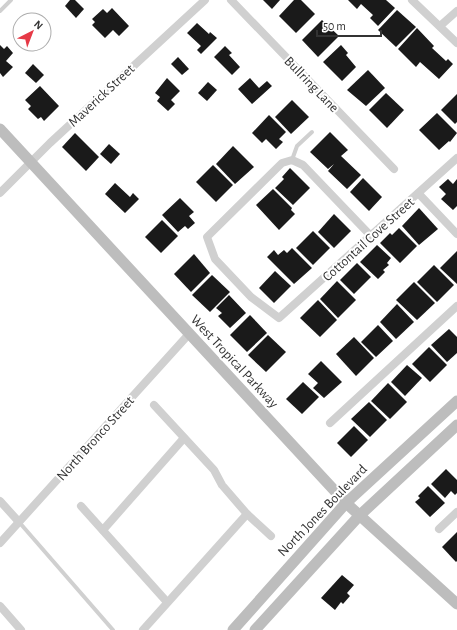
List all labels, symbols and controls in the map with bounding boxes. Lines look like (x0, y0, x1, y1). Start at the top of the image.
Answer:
north arrow (12, 12, 52, 52)
scale bar (317, 12, 381, 38)
text: N (32, 18, 45, 32)
text: 50 m (323, 20, 346, 32)
street label: Bullring Lane (281, 54, 341, 115)
street label: Maverick Street (66, 61, 138, 130)
street label: Cottontail Cove Street (320, 195, 418, 284)
street label: West Tropical Parkway (188, 313, 281, 411)
street label: North Bronco Street (54, 393, 137, 483)
street label: North Jones Boulevard (275, 462, 370, 559)

